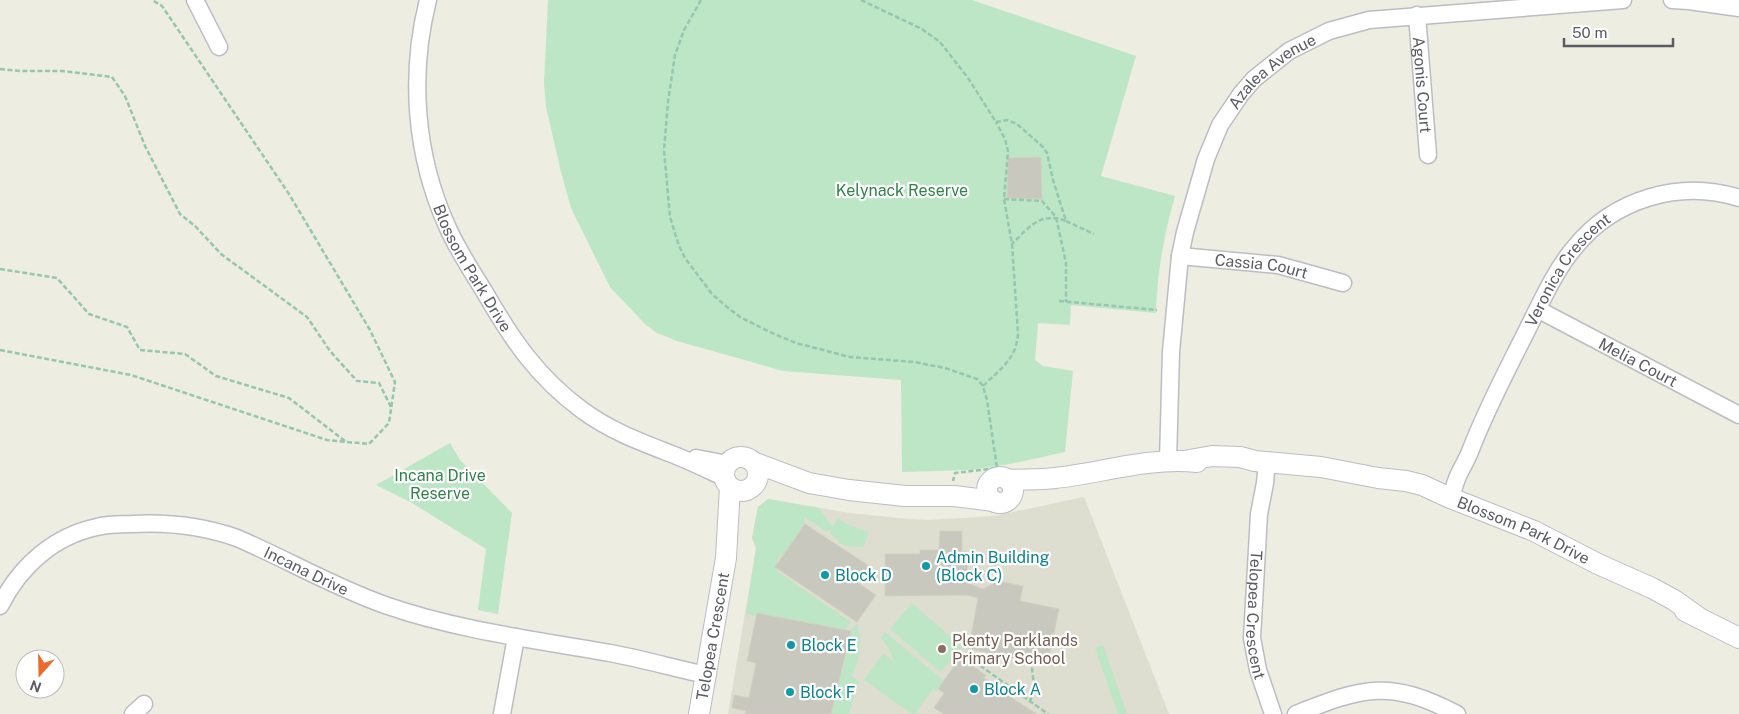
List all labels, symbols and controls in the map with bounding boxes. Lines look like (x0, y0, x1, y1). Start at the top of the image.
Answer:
scale bar (1564, 15, 1673, 47)
text: 50 m (1572, 24, 1607, 41)
street label: Azalea Avenue (1225, 30, 1319, 113)
street label: Agonis Court (1409, 36, 1435, 134)
park label: Kelynack Reserve (836, 181, 968, 200)
street label: Blossom Park Drive (429, 202, 515, 336)
street label: Veronica Crescent (1521, 209, 1614, 330)
street label: Cassia Court (1214, 250, 1310, 283)
street label: Melia Court (1595, 334, 1681, 391)
park label: Incana Drive Reserve (394, 466, 486, 503)
street label: Blossom Park Drive (1454, 493, 1593, 568)
street label: Incana Drive (261, 543, 352, 599)
place label: Admin Building (Block C) (936, 548, 1049, 585)
street label: Telopea Crescent (1242, 550, 1270, 682)
marker: Admin Building (Block C) (920, 560, 932, 572)
place label: Block D (835, 566, 892, 585)
marker: Block D (819, 569, 831, 581)
street label: Telopea Crescent (693, 571, 733, 702)
place label: Plenty Parklands Primary School (952, 631, 1078, 668)
place label: Block E (801, 636, 857, 655)
marker: Block E (785, 639, 797, 651)
marker: Plenty Parklands Primary School (936, 643, 948, 655)
north arrow (15, 649, 65, 699)
text: N (28, 677, 43, 696)
place label: Block A (984, 680, 1041, 699)
place label: Block F (800, 683, 855, 702)
marker: Block A (968, 683, 980, 695)
marker: Block F (784, 686, 796, 698)

